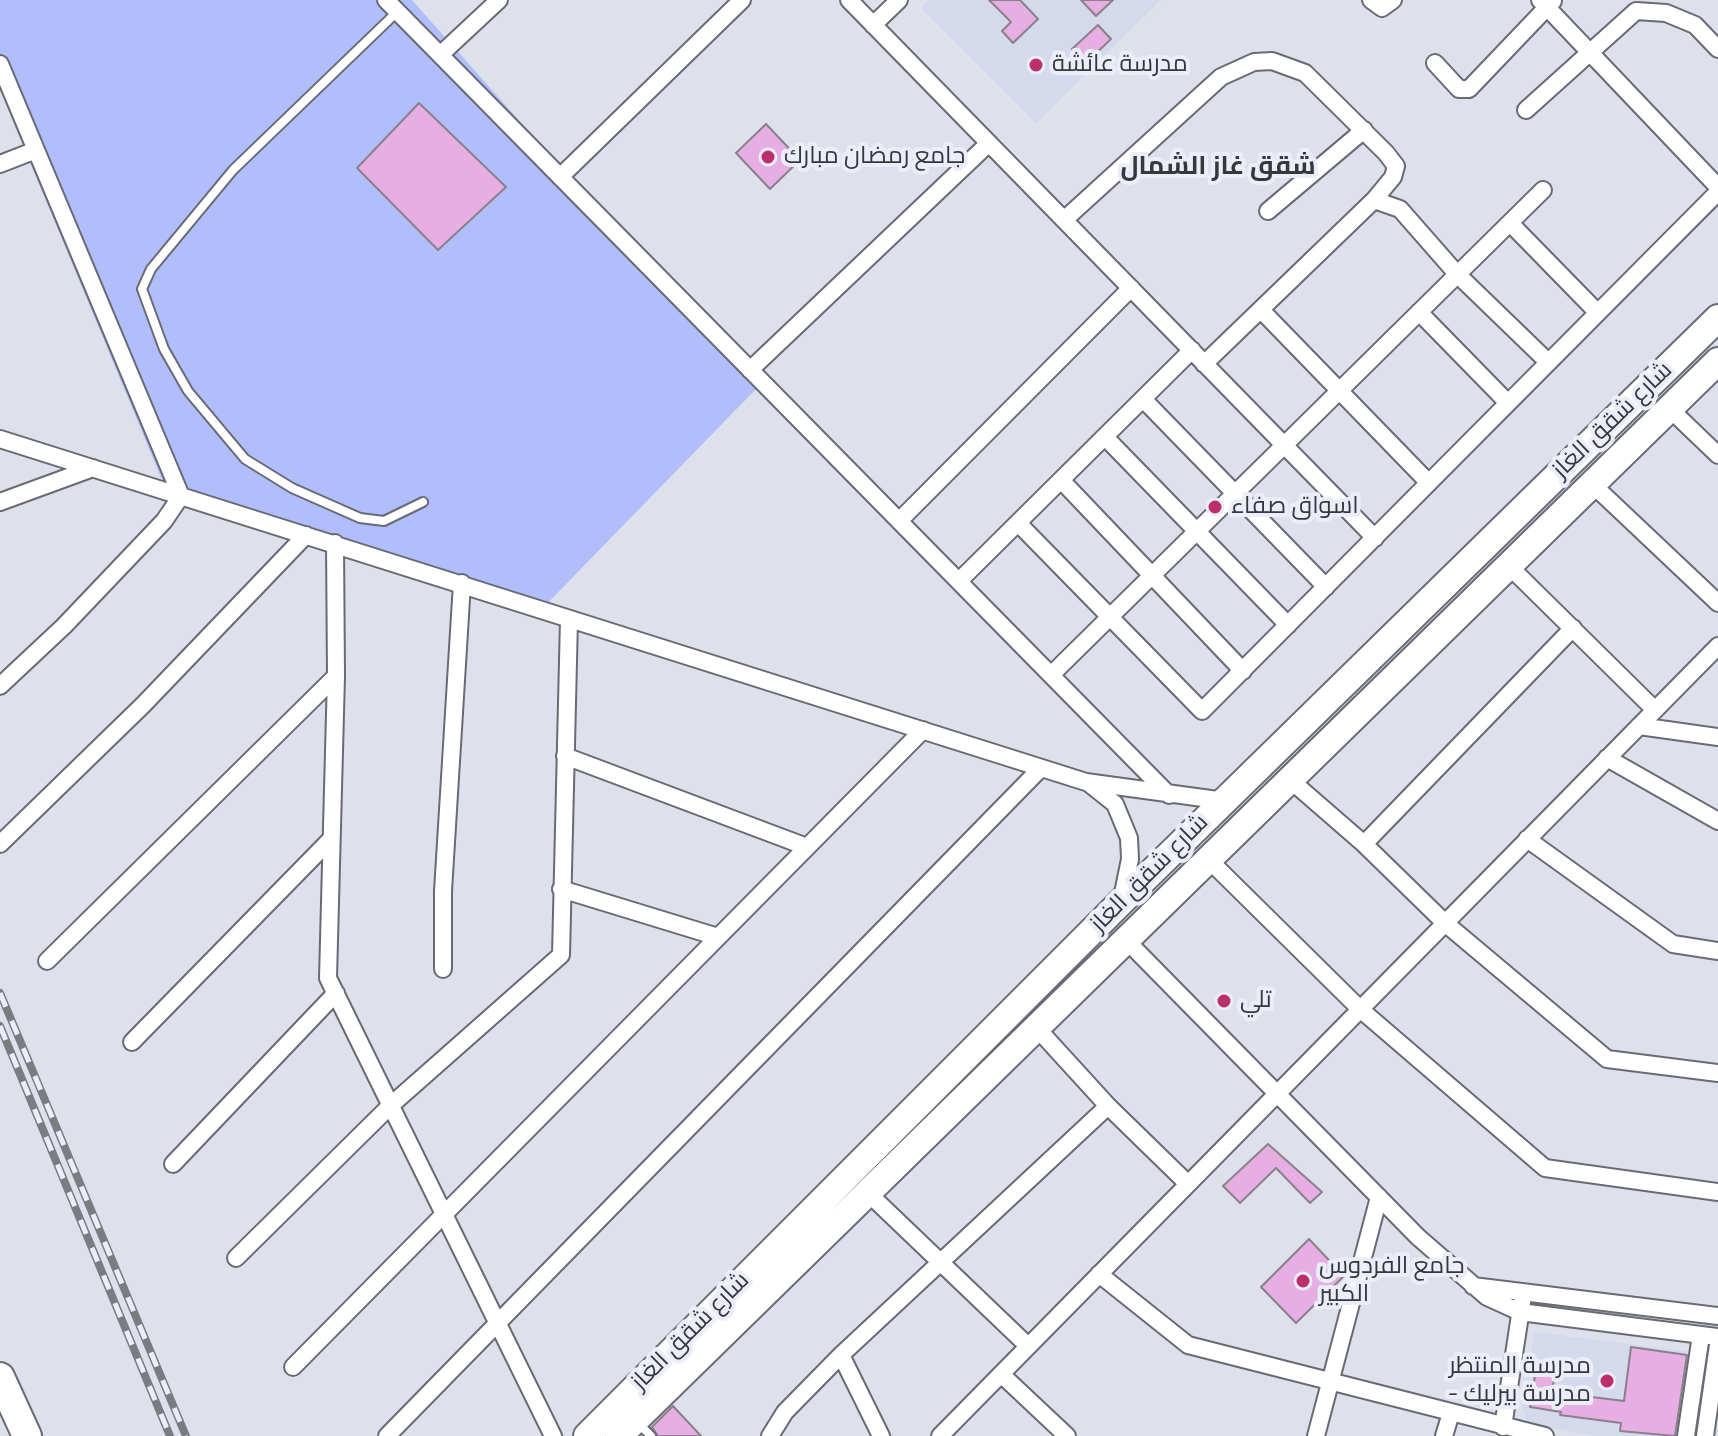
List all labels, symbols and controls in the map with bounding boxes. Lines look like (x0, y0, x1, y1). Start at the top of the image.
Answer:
place label: مدرسة عائشة (1052, 51, 1188, 79)
marker: مدرسة عائشة (1027, 56, 1045, 74)
place label: جامع رمضان مبارك (784, 143, 965, 171)
marker: جامع رمضان مبارك (759, 148, 777, 166)
district label: شقق غاز الشمال (1120, 152, 1316, 184)
street label: شارع شقق الغاز (1547, 357, 1679, 485)
place label: اسواق صفاء (1231, 493, 1359, 521)
marker: اسواق صفاء (1206, 498, 1224, 516)
street label: شارع شقق الغاز (1085, 809, 1215, 939)
place label: تلي (1240, 987, 1272, 1015)
marker: تلي (1215, 992, 1233, 1010)
place label: جامع الفردوس الكبير (1319, 1253, 1465, 1309)
street label: شارع شقق الغاز (626, 1267, 756, 1397)
marker: جامع الفردوس الكبير (1294, 1272, 1312, 1290)
place label: مدرسة المنتظر - مدرسة بيرليك (1448, 1353, 1591, 1409)
marker: مدرسة المنتظر - مدرسة بيرليك (1598, 1372, 1616, 1390)

